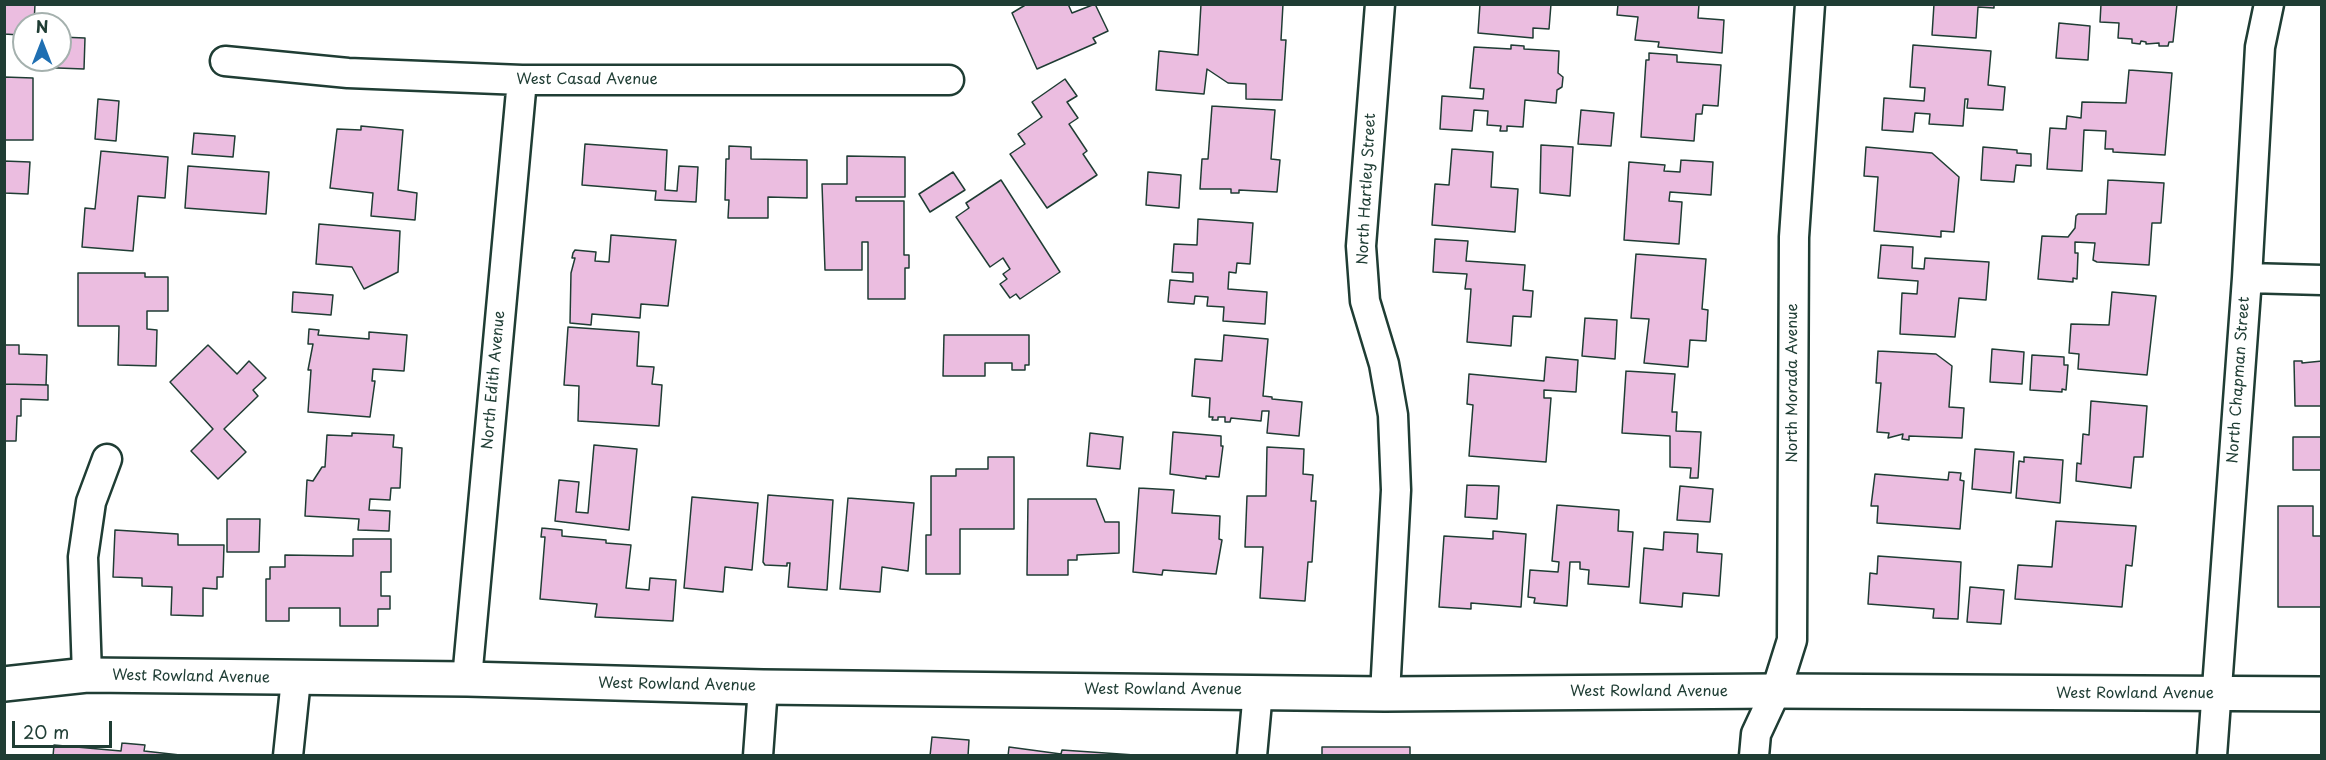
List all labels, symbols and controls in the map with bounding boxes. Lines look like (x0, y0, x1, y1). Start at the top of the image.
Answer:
north arrow (12, 12, 72, 72)
text: N (36, 14, 48, 38)
street label: West Casad Avenue (516, 71, 658, 89)
street label: North Hartley Street (1354, 113, 1380, 265)
street label: North Chapman Street (2224, 296, 2254, 464)
street label: North Morada Avenue (1784, 303, 1802, 463)
street label: North Edith Avenue (479, 310, 509, 450)
street label: West Rowland Avenue (112, 667, 270, 687)
street label: West Rowland Avenue (598, 675, 756, 695)
street label: West Rowland Avenue (1084, 681, 1242, 699)
street label: West Rowland Avenue (1570, 683, 1728, 701)
street label: West Rowland Avenue (2056, 685, 2214, 703)
scale bar (15, 709, 116, 747)
text: 20 m (23, 718, 69, 745)

